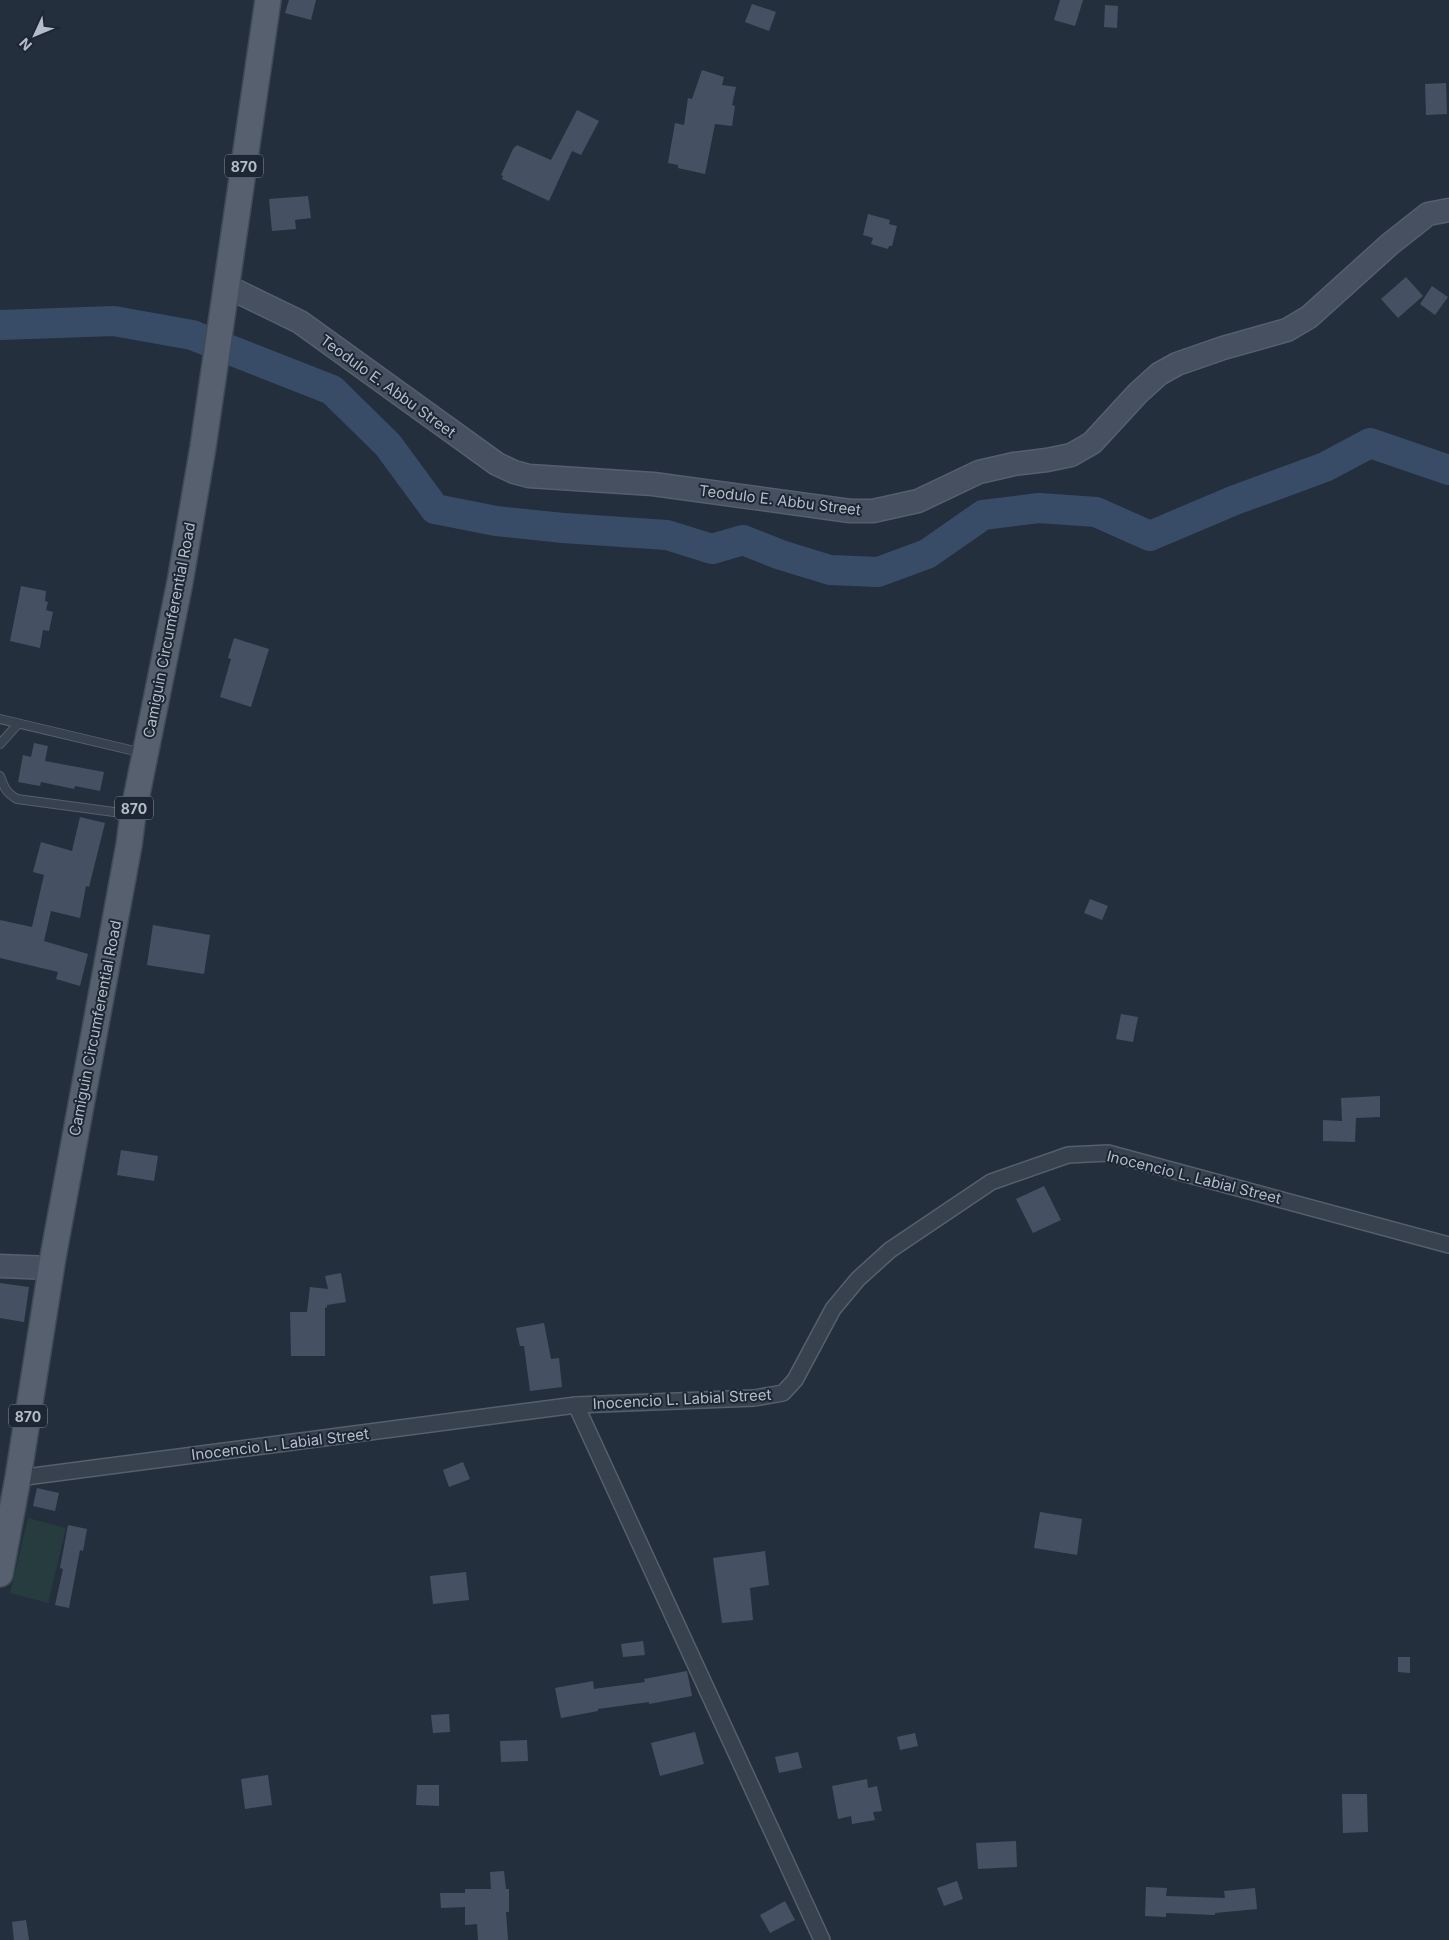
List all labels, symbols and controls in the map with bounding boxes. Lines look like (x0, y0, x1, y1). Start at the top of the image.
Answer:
north arrow (10, 10, 60, 60)
text: N (15, 35, 35, 54)
road number: 870 (225, 154, 263, 178)
street label: Teodulo E. Abbu Street (317, 330, 460, 442)
street label: Teodulo E. Abbu Street (698, 481, 862, 519)
street label: Camiguin Circumferential Road (139, 521, 199, 739)
road number: 870 (115, 796, 153, 820)
street label: Camiguin Circumferential Road (65, 919, 125, 1137)
street label: Inocencio L. Labial Street (1105, 1146, 1283, 1208)
street label: Inocencio L. Labial Street (592, 1385, 772, 1413)
road number: 870 (9, 1404, 47, 1428)
street label: Inocencio L. Labial Street (190, 1424, 370, 1464)

